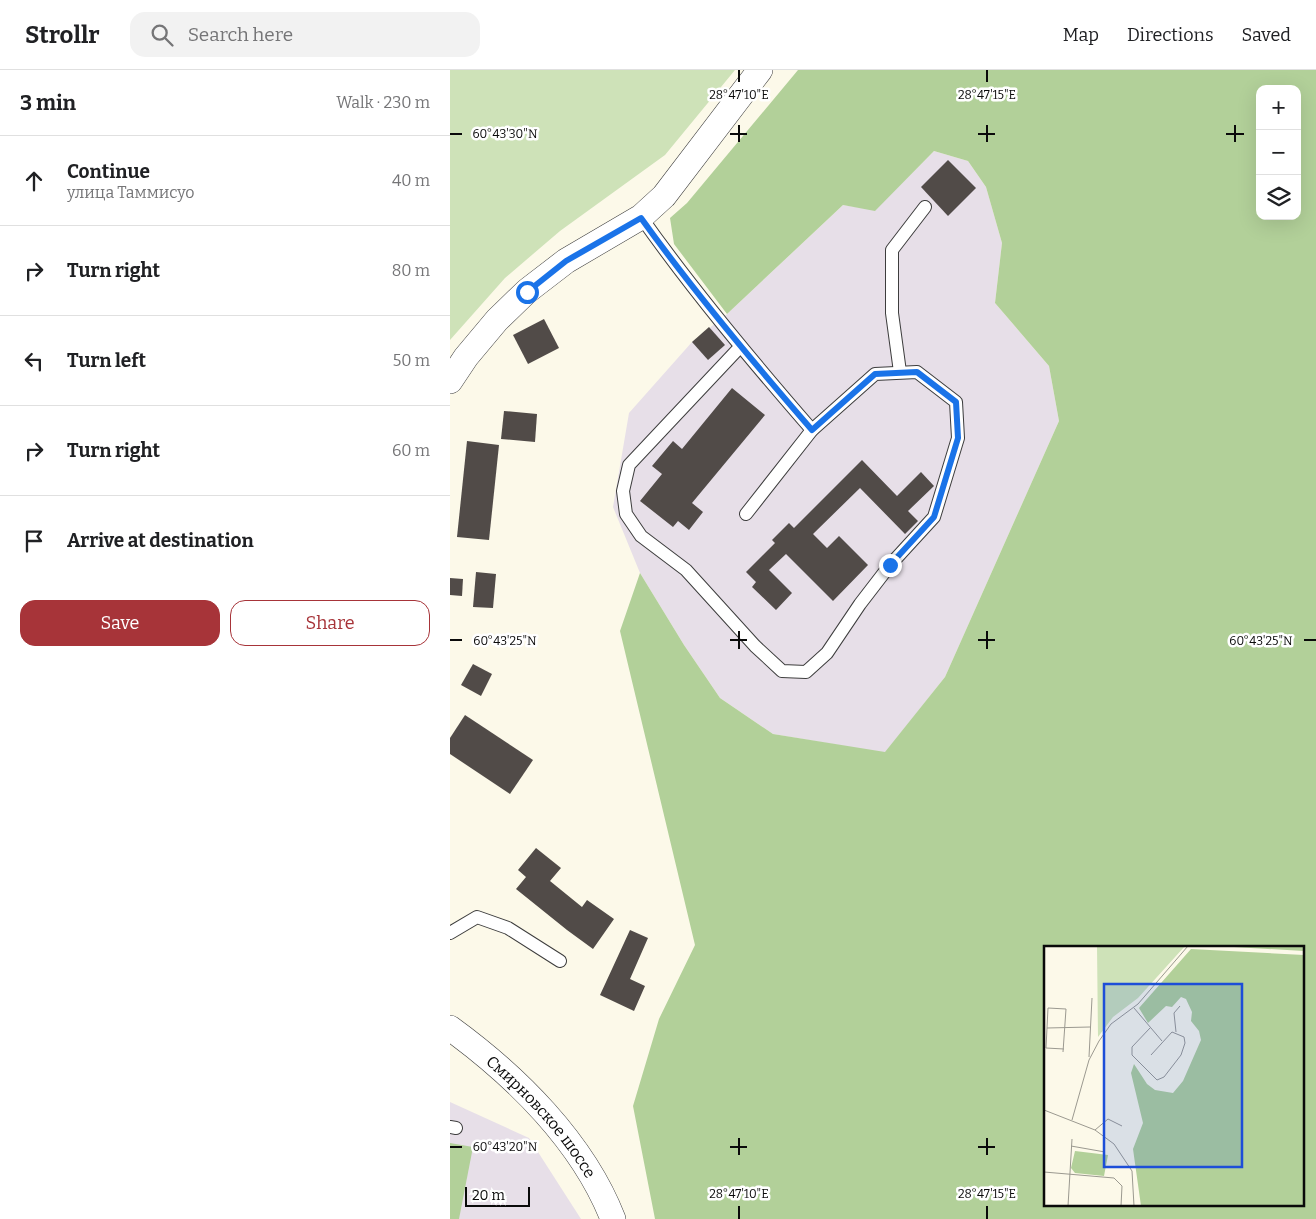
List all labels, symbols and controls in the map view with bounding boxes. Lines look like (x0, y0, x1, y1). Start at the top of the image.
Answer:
search box (130, 12, 480, 57)
text: Strollr (25, 21, 100, 49)
icon: search (148, 21, 176, 49)
text: Search here (188, 23, 293, 46)
text: Map (1063, 24, 1099, 46)
text: Directions (1127, 24, 1214, 46)
text: Saved (1242, 24, 1291, 46)
map controls (1256, 85, 1301, 220)
button: + (1256, 85, 1301, 130)
text: 28°47'10"E (709, 88, 769, 102)
text: 28°47'15"E (958, 88, 1016, 102)
text: 3 min (20, 90, 76, 116)
text: Walk · 230 m (336, 93, 430, 112)
text: 60°43'30"N (473, 127, 538, 141)
button: − (1256, 130, 1301, 175)
text: Continue (67, 160, 150, 183)
icon: ahead (20, 167, 48, 195)
text: 40 m (392, 171, 430, 190)
button: layers (1256, 175, 1301, 220)
text: улица Таммисуо (67, 183, 195, 202)
icon: right (20, 257, 48, 285)
text: Turn right (67, 259, 160, 282)
text: 80 m (392, 261, 430, 280)
route start (516, 281, 539, 304)
icon: left (20, 347, 48, 375)
text: Turn left (67, 349, 146, 372)
text: 50 m (393, 351, 430, 370)
icon: right (20, 437, 48, 465)
text: Turn right (67, 439, 160, 462)
text: 60 m (392, 441, 430, 460)
icon: arrive (20, 527, 48, 555)
text: Arrive at destination (67, 529, 254, 552)
route end (879, 554, 902, 577)
button: Save (20, 600, 220, 646)
button: Share (230, 600, 430, 646)
text: 60°43'25"N (473, 634, 537, 648)
text: 60°43'25"N (1229, 634, 1293, 648)
inset map (1044, 946, 1304, 1206)
street label: Смирновское шоссе (482, 1052, 600, 1181)
text: 60°43'20"N (473, 1140, 538, 1154)
scale bar (465, 1184, 530, 1207)
text: 20 m (472, 1187, 505, 1204)
text: 28°47'10"E (709, 1187, 769, 1201)
text: 28°47'15"E (958, 1187, 1016, 1201)

